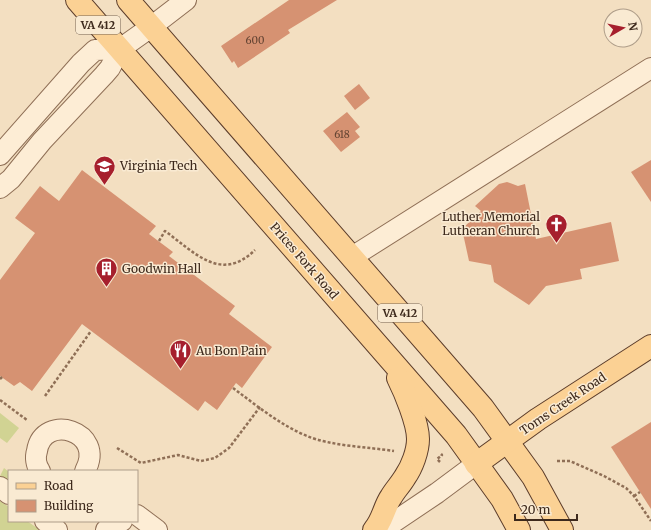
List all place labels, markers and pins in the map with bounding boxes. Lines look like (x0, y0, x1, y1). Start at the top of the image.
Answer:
school or university icon: Virginia Tech (91, 153, 117, 186)
place label: Virginia Tech (119, 158, 198, 173)
place label: Luther Memorial Lutheran Church (442, 209, 540, 238)
church icon: Luther Memorial Lutheran Church (543, 211, 569, 244)
building icon: Goodwin Hall (93, 256, 119, 289)
place label: Goodwin Hall (122, 261, 202, 276)
restaurant icon: Au Bon Pain (167, 338, 193, 371)
place label: Au Bon Pain (195, 343, 267, 358)

